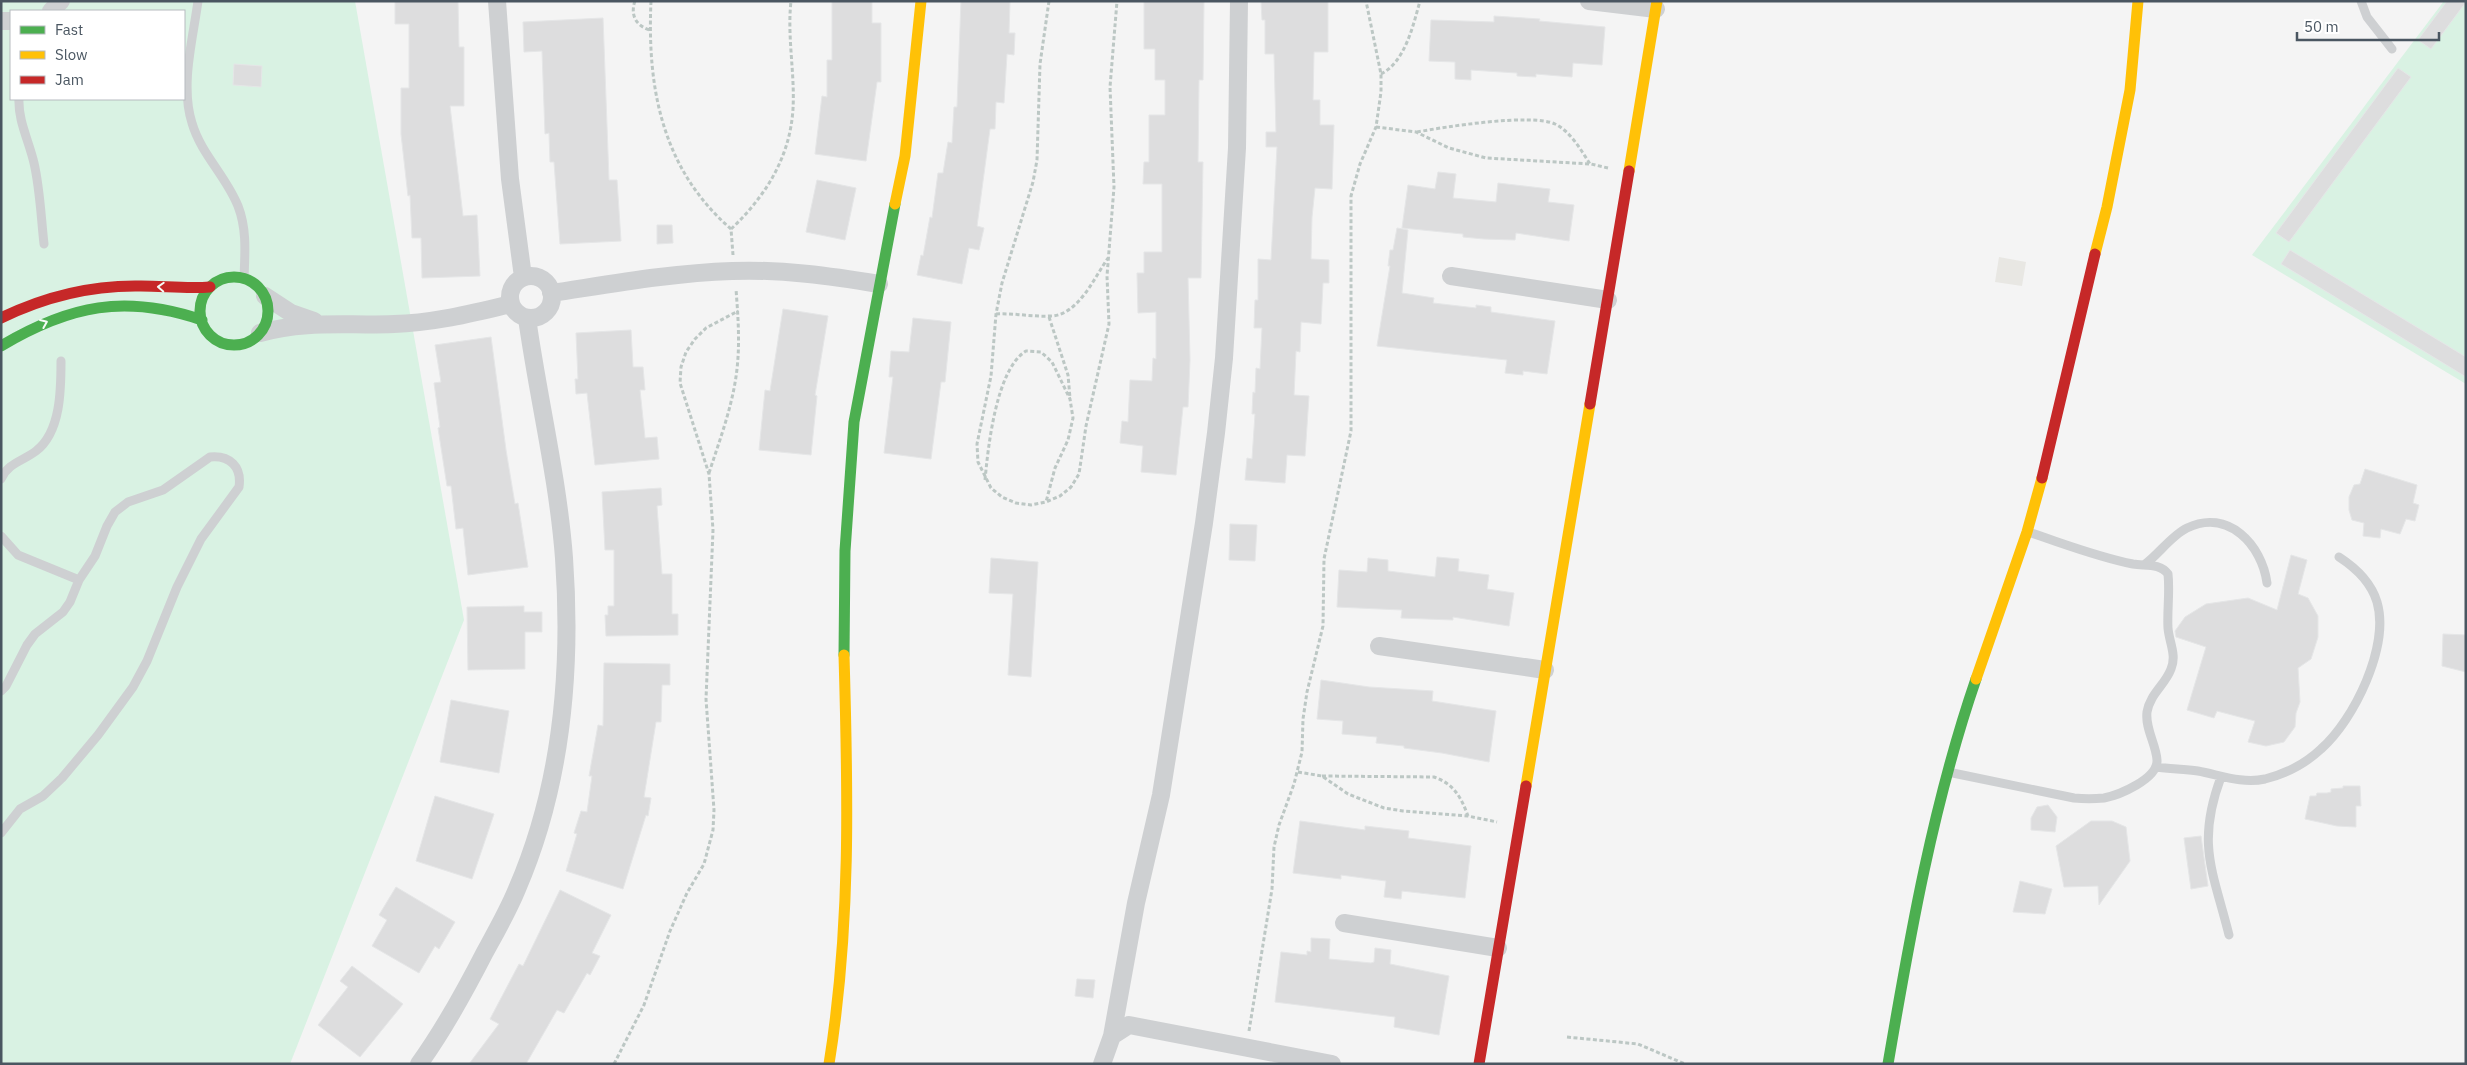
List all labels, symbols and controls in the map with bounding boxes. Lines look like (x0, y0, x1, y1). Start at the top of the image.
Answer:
legend (10, 10, 185, 100)
scale bar (2297, 10, 2440, 42)
text: 50 m (2304, 17, 2339, 36)
text: Fast (55, 20, 83, 39)
text: Slow (55, 45, 88, 64)
text: Jam (55, 70, 84, 89)
one-way arrow (157, 282, 165, 293)
one-way arrow (39, 318, 48, 329)

